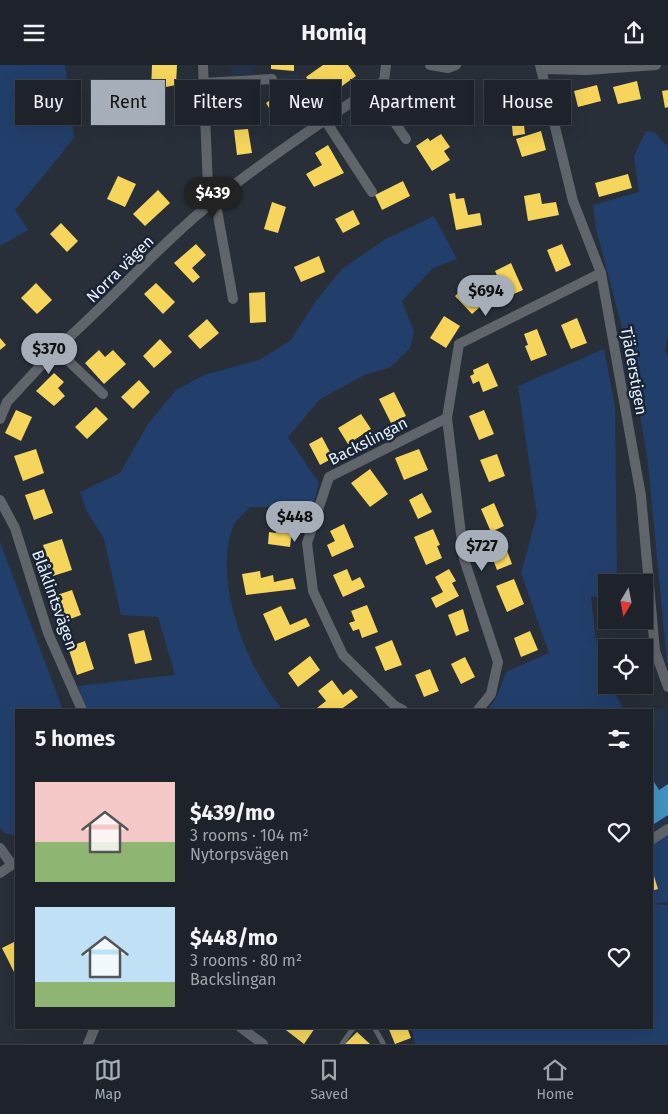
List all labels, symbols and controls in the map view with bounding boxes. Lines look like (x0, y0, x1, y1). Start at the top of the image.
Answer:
icon: menu (20, 19, 48, 47)
text: Homiq (301, 19, 367, 46)
icon: share (620, 19, 648, 47)
chip: Buy (15, 80, 81, 125)
chip: Rent (91, 80, 165, 125)
chip: Filters (175, 80, 260, 125)
chip: New (270, 80, 341, 125)
chip: Apartment (351, 80, 474, 125)
chip: House (484, 80, 571, 125)
pin: $439 (183, 177, 243, 219)
text: $439 (196, 183, 230, 202)
street label: Norra vägen (82, 231, 158, 307)
pin: $694 (456, 275, 516, 317)
text: $694 (468, 281, 504, 300)
street label: Tjäderstigen (617, 325, 651, 417)
pin: $370 (19, 333, 79, 375)
text: $370 (32, 339, 66, 358)
street label: Backslingan (325, 413, 411, 469)
pin: $448 (265, 501, 325, 543)
text: $448 (277, 507, 313, 526)
pin: $727 (452, 529, 512, 572)
text: $727 (466, 536, 498, 555)
street label: Blåklintsvägen (28, 547, 82, 653)
north arrow (598, 574, 652, 629)
map controls (598, 574, 653, 694)
button: locate (598, 639, 653, 694)
icon: filters (605, 725, 633, 753)
text: 5 homes (35, 726, 115, 752)
text: $439/mo (190, 800, 275, 826)
icon: home (75, 802, 135, 862)
icon: heart (605, 818, 633, 846)
text: 3 rooms · 104 m² (190, 826, 309, 845)
text: Nytorpsvägen (190, 845, 289, 864)
text: $448/mo (190, 925, 278, 951)
icon: home (75, 927, 135, 987)
icon: heart (605, 943, 633, 971)
text: 3 rooms · 80 m² (190, 951, 302, 970)
text: Backslingan (190, 970, 276, 989)
tab: Map (94, 1056, 122, 1103)
tab: Saved (310, 1056, 348, 1103)
tab: Home (537, 1056, 574, 1103)

